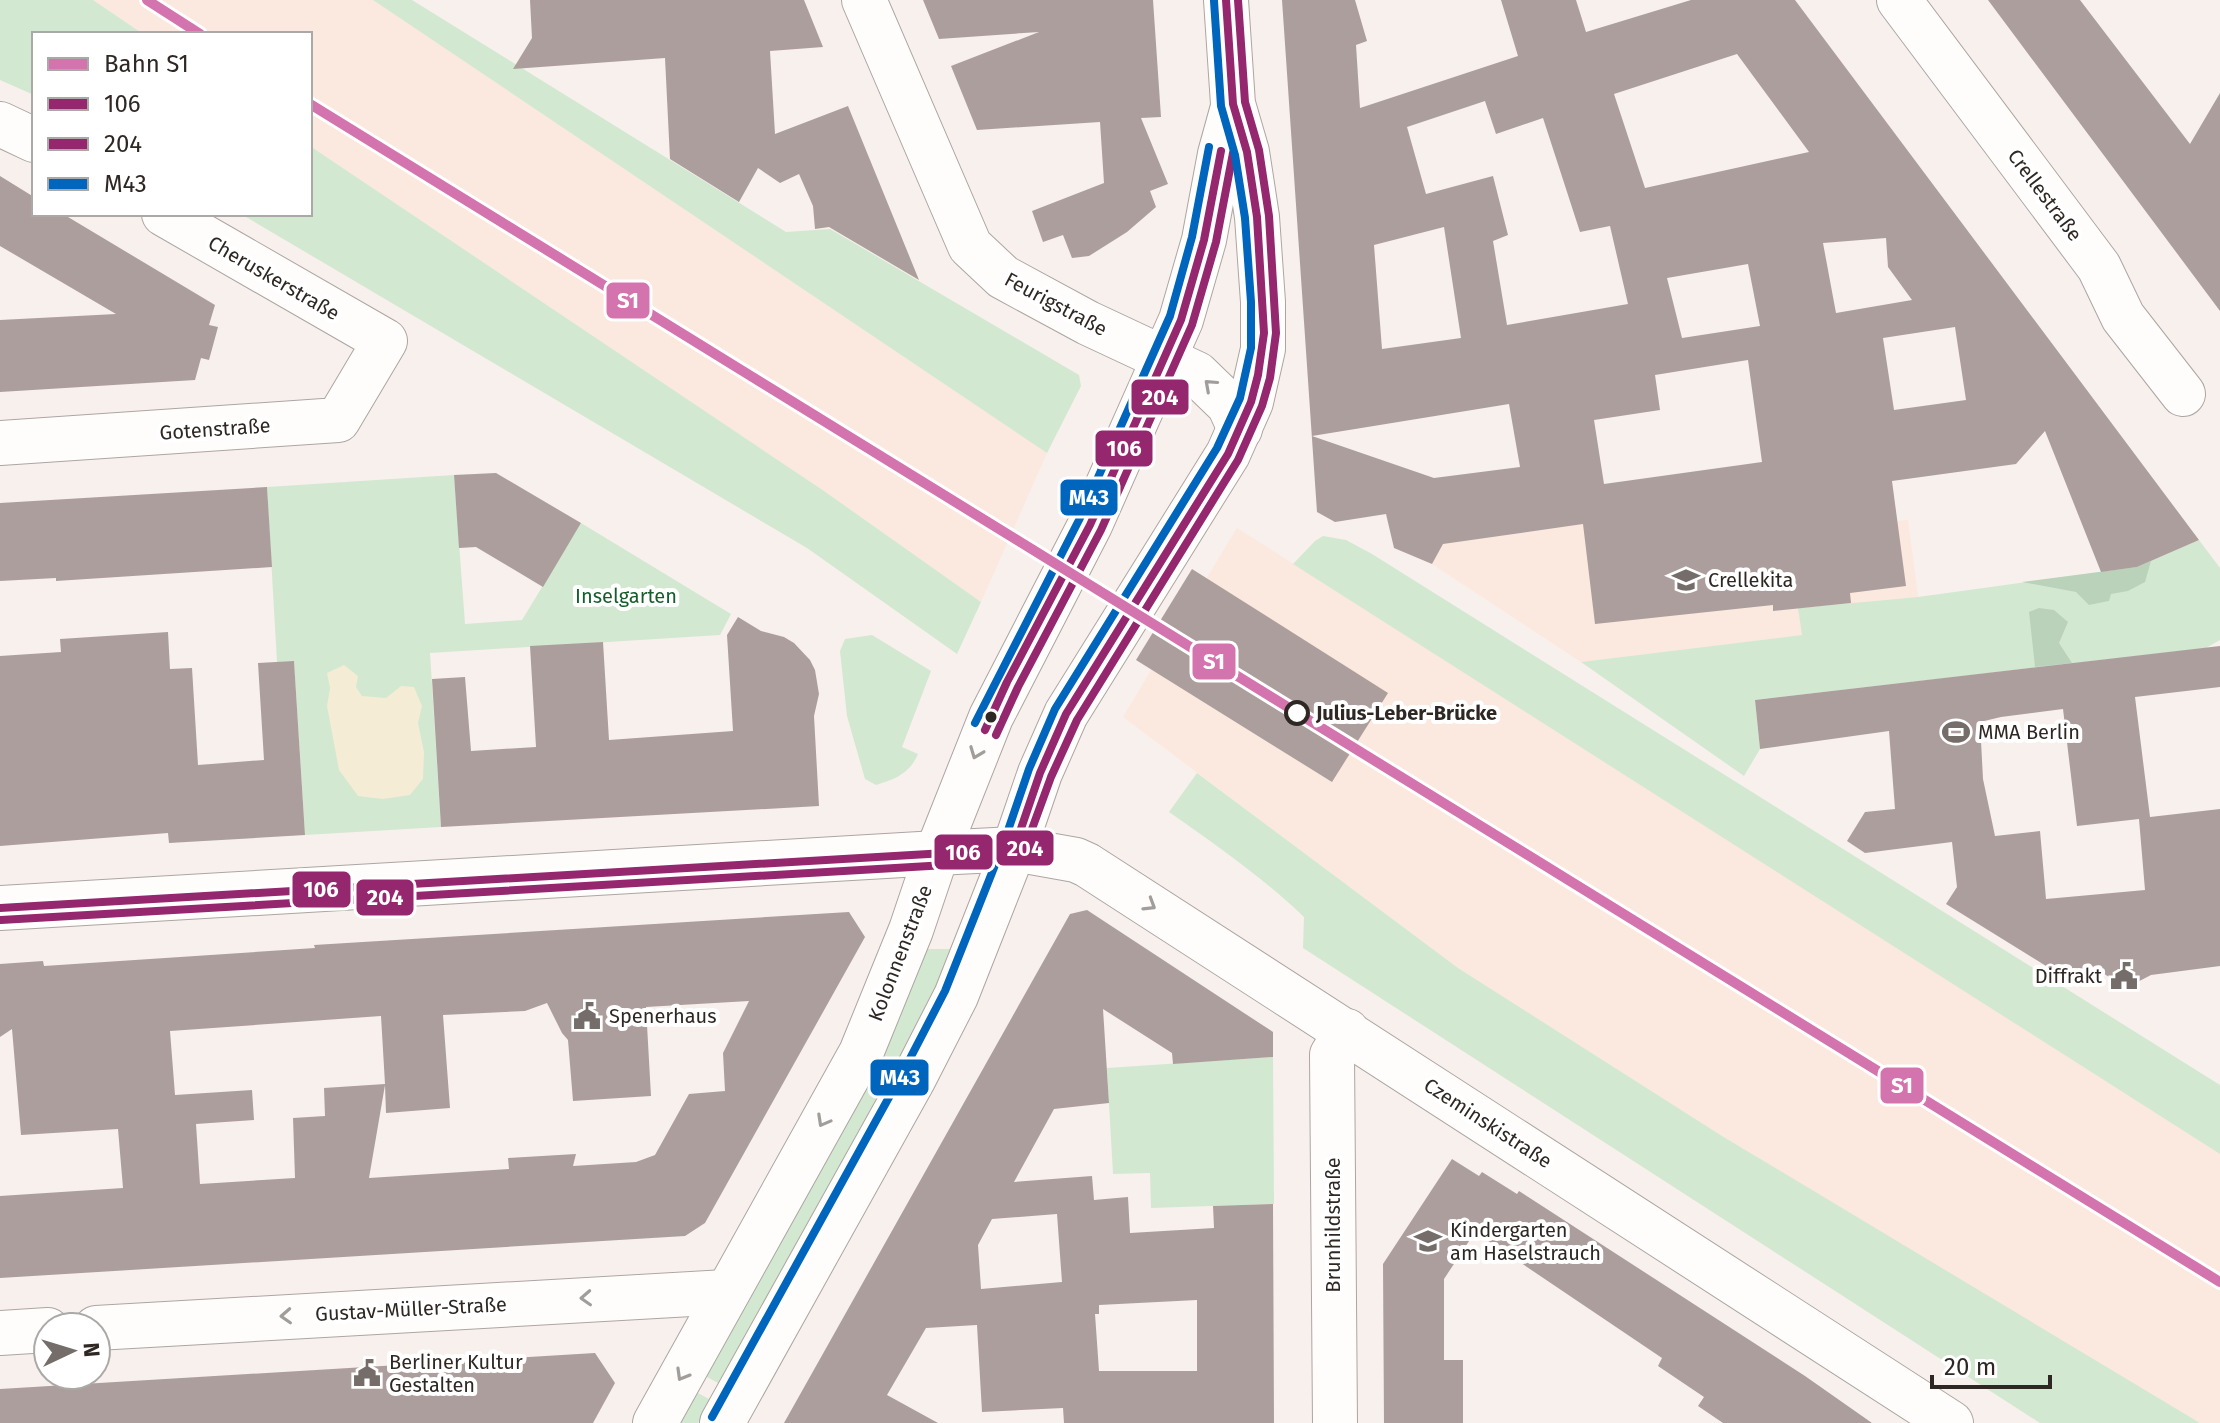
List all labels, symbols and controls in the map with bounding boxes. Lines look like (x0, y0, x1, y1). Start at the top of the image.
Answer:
legend (32, 32, 312, 216)
text: Bahn S1 (104, 50, 189, 78)
text: 106 (104, 90, 141, 118)
text: 204 (104, 130, 142, 158)
street label: Crellestraße (2003, 144, 2087, 246)
text: M43 (104, 170, 147, 198)
street label: Cheruskerstraße (204, 231, 344, 325)
street label: Feurigstraße (1001, 267, 1111, 341)
line badge: S1 (605, 281, 651, 320)
text: S1 (617, 287, 639, 314)
line badge: 204 (1130, 378, 1190, 416)
one-way arrow (1205, 381, 1220, 395)
text: 204 (1142, 384, 1178, 411)
street label: Gotenstraße (159, 413, 271, 445)
line badge: 106 (1094, 429, 1154, 468)
text: 106 (1106, 435, 1142, 462)
line badge: M43 (1059, 478, 1119, 517)
text: M43 (1069, 484, 1109, 511)
school or university icon: Crellekita (1671, 565, 1701, 595)
place label: Crellekita (1708, 568, 1793, 592)
park label: Inselgarten (575, 584, 677, 608)
line badge: S1 (1191, 642, 1237, 681)
text: S1 (1203, 648, 1225, 675)
marker: Julius-Leber-Brücke (1285, 701, 1309, 725)
place label: Julius-Leber-Brücke (1315, 701, 1497, 725)
unlabelled marker (983, 709, 999, 725)
sports icon: MMA Berlin (1941, 717, 1971, 747)
place label: MMA Berlin (1978, 720, 2080, 744)
one-way arrow (969, 745, 986, 759)
line badge: 204 (995, 829, 1055, 867)
line badge: 106 (933, 833, 994, 871)
text: 204 (1007, 835, 1043, 862)
text: 106 (945, 839, 981, 866)
line badge: 106 (291, 870, 352, 909)
text: 106 (303, 876, 339, 903)
line badge: 204 (355, 878, 415, 917)
street label: Kolonnenstraße (863, 882, 937, 1024)
text: 204 (367, 884, 403, 911)
one-way arrow (1141, 895, 1155, 910)
public building icon: Diffrakt (2109, 961, 2139, 991)
place label: Diffrakt (2035, 964, 2103, 988)
public building icon: Spenerhaus (572, 1001, 602, 1031)
place label: Spenerhaus (609, 1004, 717, 1028)
line badge: M43 (869, 1058, 930, 1097)
text: M43 (880, 1064, 920, 1091)
line badge: S1 (1879, 1066, 1925, 1105)
text: S1 (1891, 1072, 1913, 1099)
street label: Czeminskistraße (1420, 1073, 1556, 1173)
one-way arrow (817, 1112, 833, 1126)
street label: Brunhildstraße (1321, 1157, 1345, 1293)
place label: Kindergarten am Haselstrauch (1450, 1218, 1601, 1265)
school or university icon: Kindergarten am Haselstrauch (1413, 1226, 1443, 1256)
one-way arrow (579, 1290, 592, 1307)
street label: Gustav-Müller-Straße (315, 1292, 507, 1326)
one-way arrow (279, 1307, 292, 1324)
north arrow (32, 1311, 112, 1391)
scale bar (1932, 1339, 2050, 1389)
text: N (77, 1341, 105, 1358)
place label: Berliner Kultur Gestalten (389, 1350, 523, 1397)
text: 20 m (1944, 1353, 1996, 1381)
public building icon: Berliner Kultur Gestalten (352, 1358, 382, 1388)
one-way arrow (676, 1366, 692, 1381)

